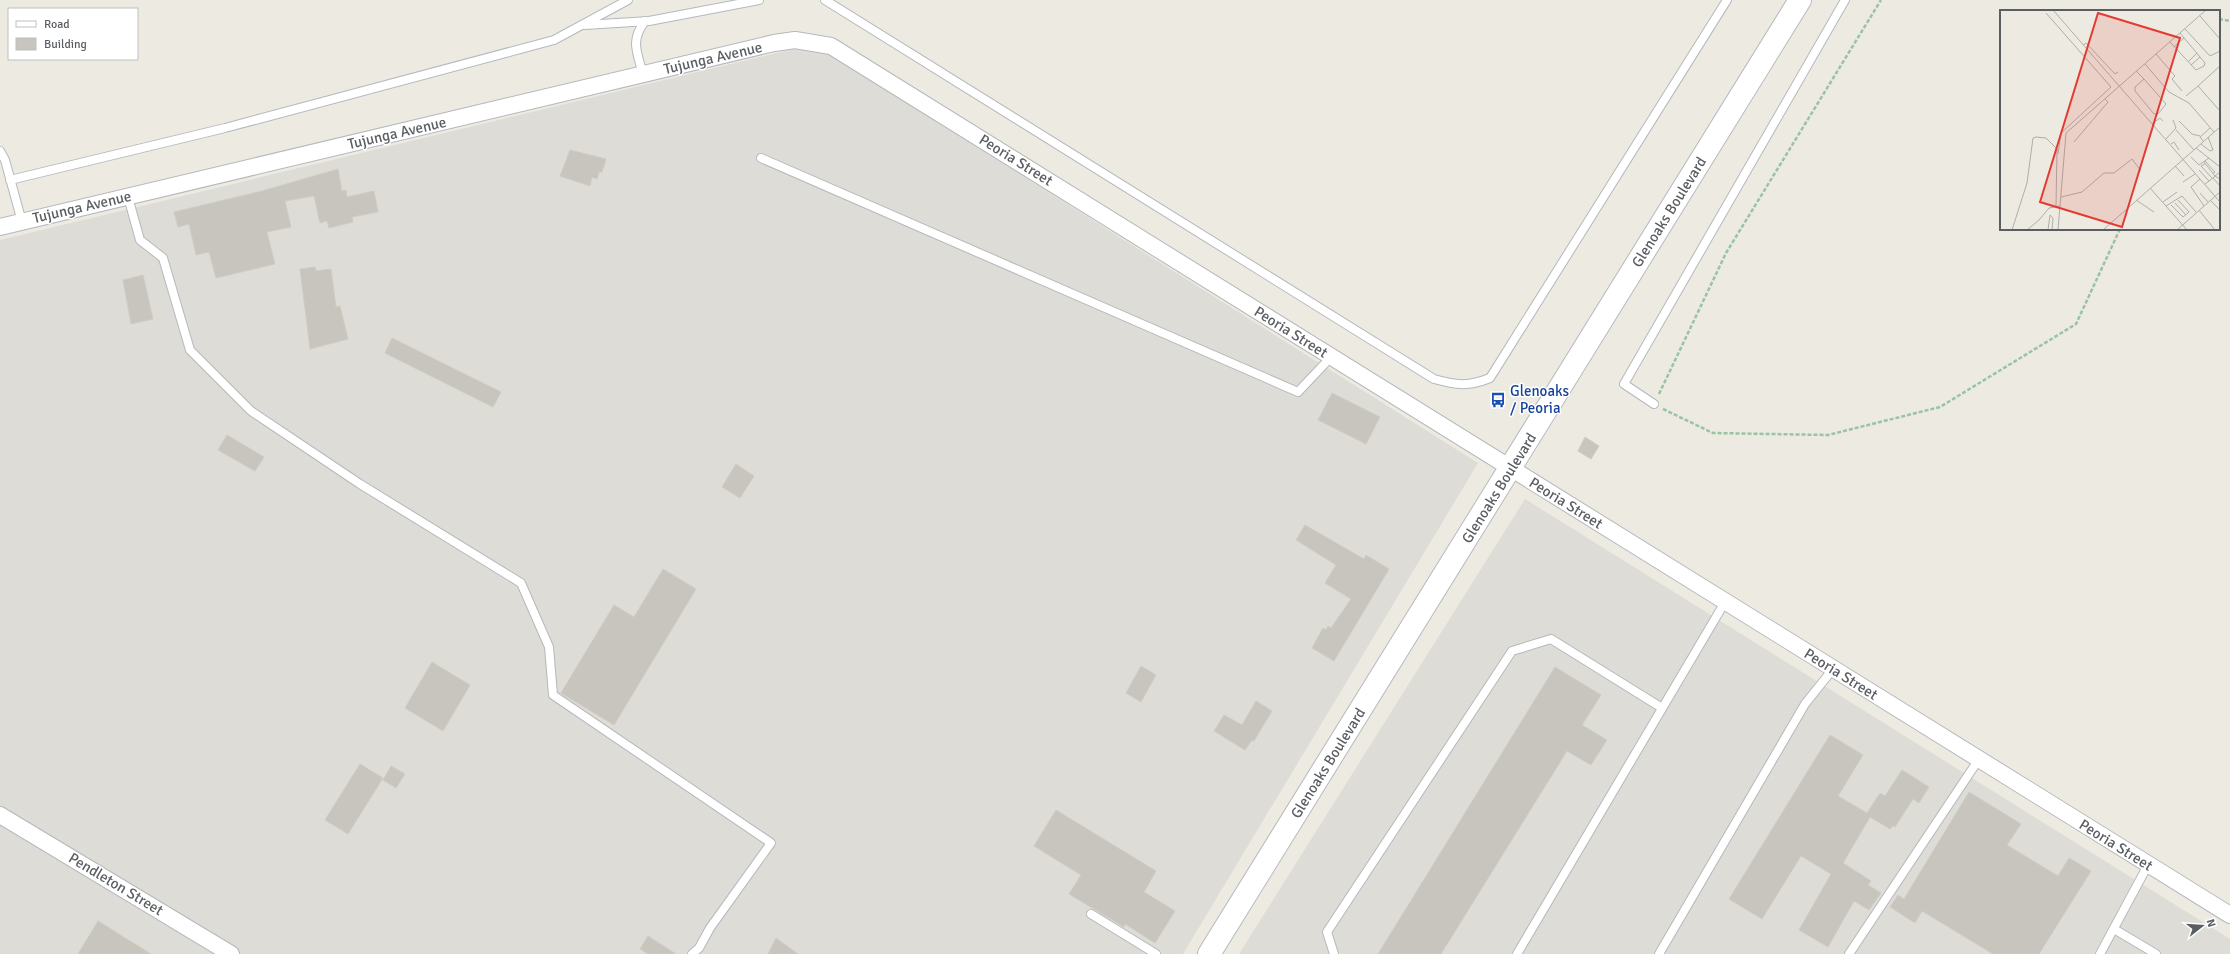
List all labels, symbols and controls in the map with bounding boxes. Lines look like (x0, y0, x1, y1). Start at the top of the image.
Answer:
legend (8, 8, 138, 60)
inset map (2000, 10, 2220, 230)
text: Road (44, 17, 70, 32)
text: Building (44, 37, 87, 52)
street label: Tujunga Avenue (662, 38, 764, 78)
street label: Tujunga Avenue (346, 113, 448, 153)
street label: Peoria Street (976, 130, 1056, 190)
street label: Glenoaks Boulevard (1628, 153, 1710, 271)
street label: Tujunga Avenue (31, 187, 133, 227)
street label: Peoria Street (1251, 302, 1331, 362)
place label: Glenoaks / Peoria (1510, 382, 1570, 417)
bus stop icon: Glenoaks / Peoria (1489, 391, 1507, 409)
street label: Glenoaks Boulevard (1458, 429, 1540, 547)
street label: Peoria Street (1526, 473, 1606, 533)
street label: Peoria Street (1801, 644, 1881, 704)
street label: Glenoaks Boulevard (1287, 704, 1369, 822)
street label: Peoria Street (2076, 815, 2156, 875)
street label: Pendleton Street (66, 849, 166, 919)
north arrow (2182, 906, 2222, 946)
text: N (2204, 918, 2218, 929)

